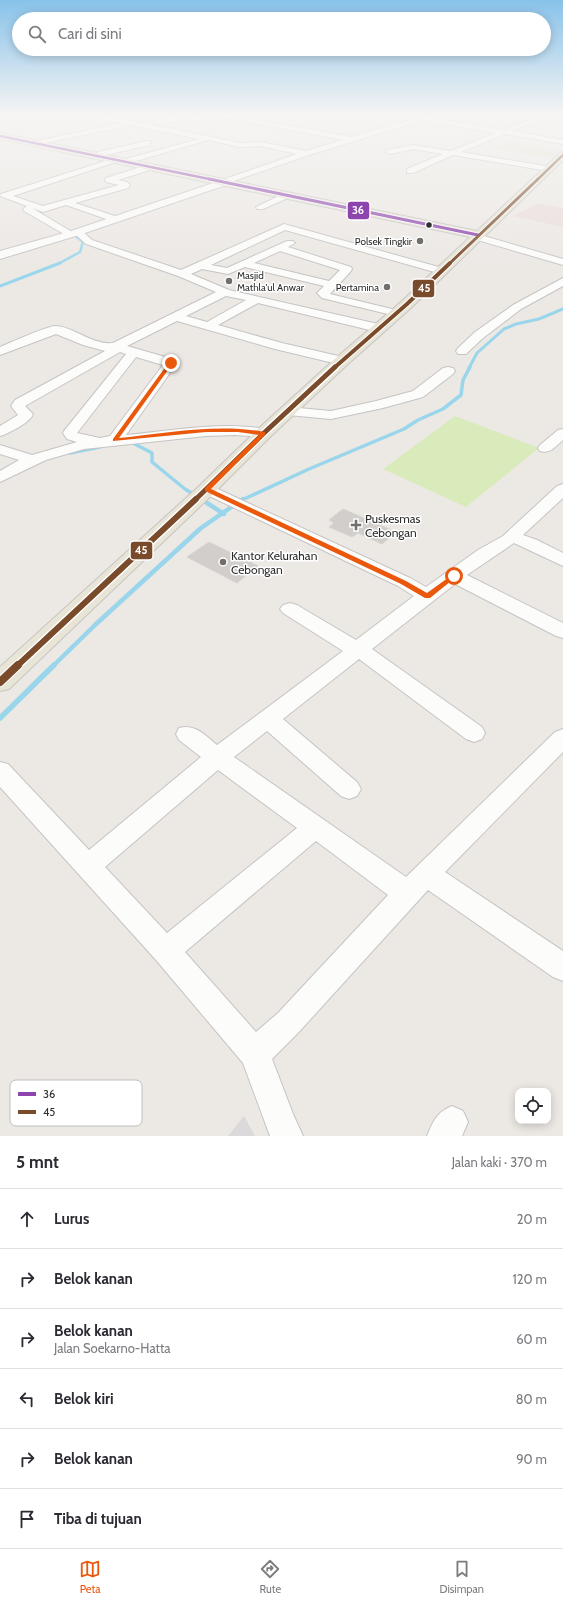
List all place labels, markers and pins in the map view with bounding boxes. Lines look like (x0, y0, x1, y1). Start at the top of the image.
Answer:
unlabelled marker (424, 220, 434, 230)
place label: Polsek Tingkir (355, 235, 413, 248)
marker: Polsek Tingkir (415, 236, 425, 246)
place label: Masjid Mathla'ul Anwar (237, 269, 305, 294)
marker: Masjid Mathla'ul Anwar (224, 276, 234, 286)
place label: Pertamina (336, 281, 379, 294)
marker: Pertamina (382, 282, 392, 292)
place label: Puskesmas Cebongan (365, 511, 421, 540)
marker: Puskesmas Cebongan (350, 519, 362, 531)
place label: Kantor Kelurahan Cebongan (231, 548, 318, 577)
marker: Kantor Kelurahan Cebongan (218, 557, 228, 567)

